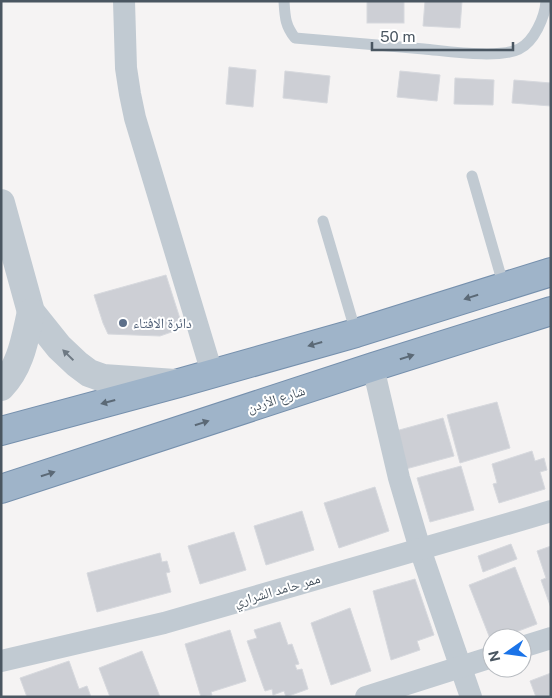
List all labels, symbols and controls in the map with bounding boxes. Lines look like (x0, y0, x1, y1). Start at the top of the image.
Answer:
scale bar (372, 20, 513, 52)
text: 50 m (380, 28, 415, 45)
one-way arrow (463, 294, 478, 301)
place label: دائرة الافتاء (133, 315, 192, 332)
marker: دائرة الافتاء (117, 317, 129, 329)
one-way arrow (308, 341, 323, 349)
one-way arrow (62, 349, 74, 361)
one-way arrow (399, 353, 414, 360)
street label: شارع الأردن (245, 382, 308, 418)
one-way arrow (101, 398, 116, 406)
one-way arrow (195, 419, 210, 427)
one-way arrow (40, 469, 55, 477)
street label: ممر حامد الشراري (232, 570, 323, 613)
north arrow (482, 628, 532, 678)
text: N (485, 649, 503, 663)

